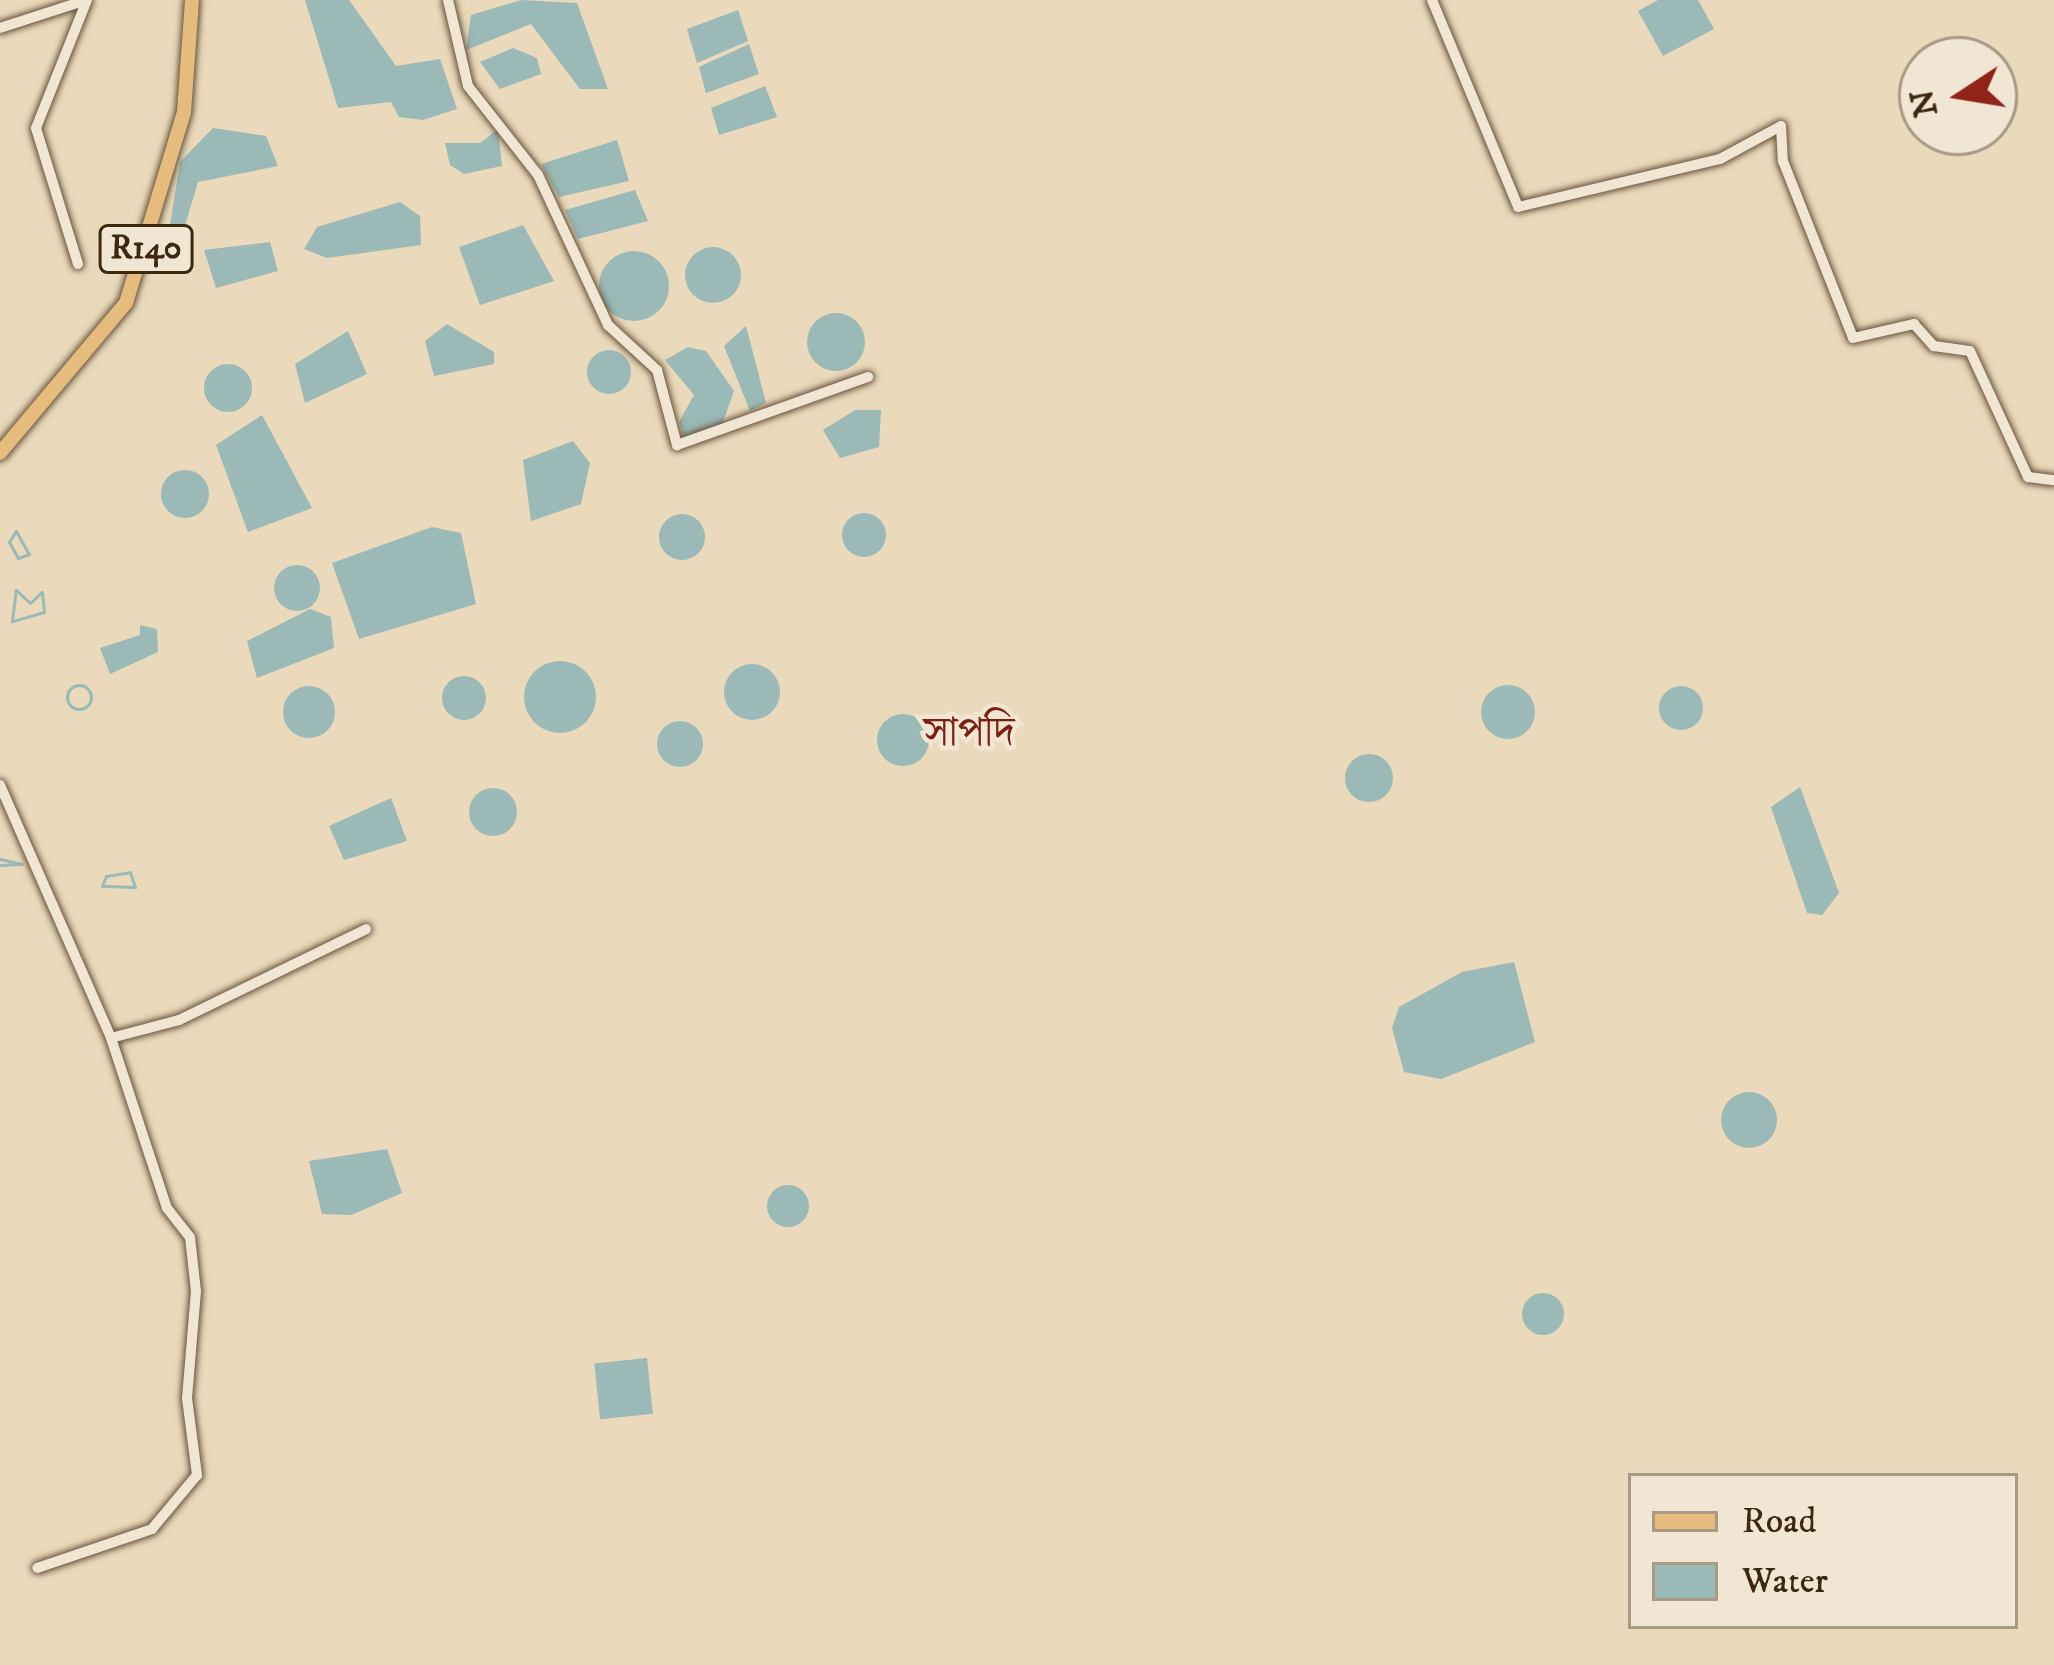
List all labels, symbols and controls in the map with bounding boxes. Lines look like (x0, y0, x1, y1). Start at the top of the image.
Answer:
north arrow (1898, 36, 2018, 156)
text: N (1902, 85, 1948, 120)
road number: R140 (98, 222, 194, 276)
district label: সাপদি (923, 708, 1015, 758)
legend (1628, 1473, 2018, 1629)
text: Road (1742, 1499, 1817, 1544)
text: Water (1742, 1559, 1828, 1604)

